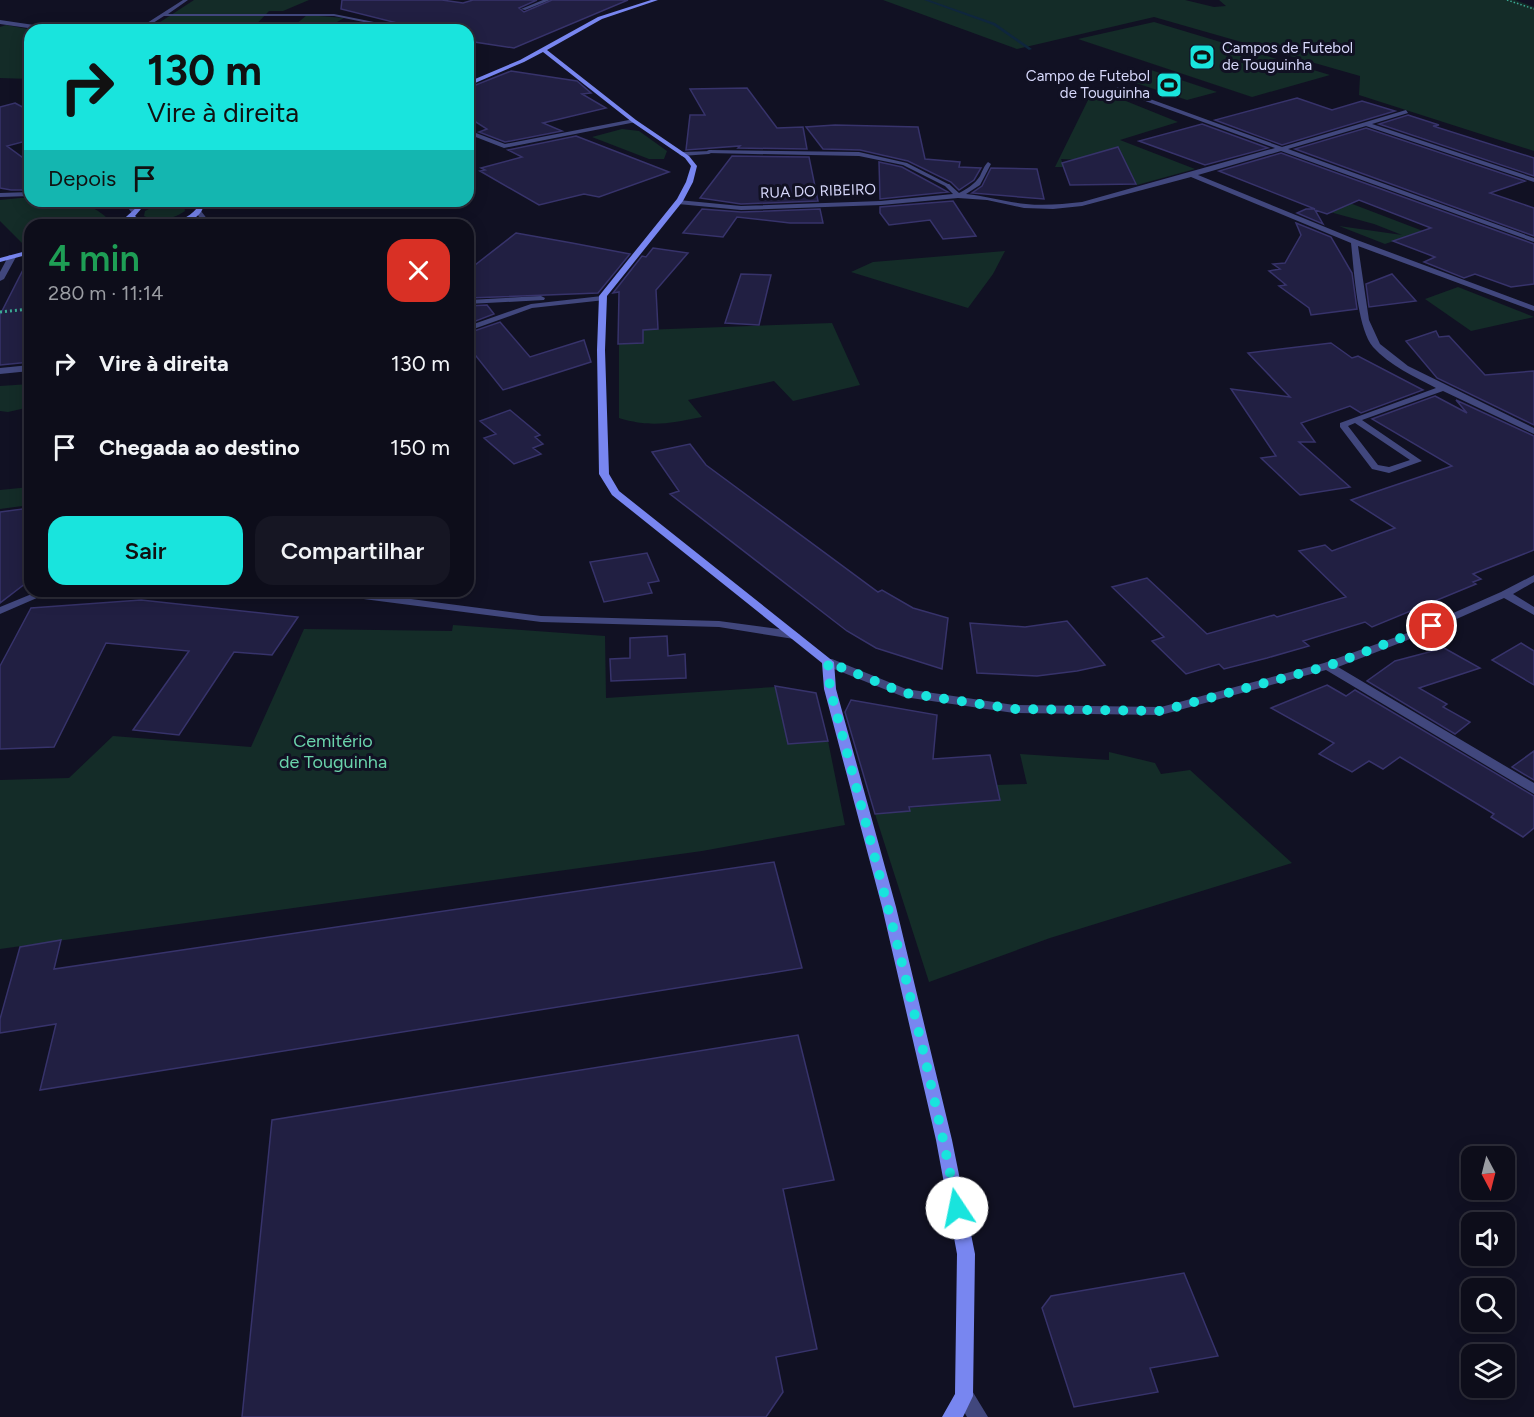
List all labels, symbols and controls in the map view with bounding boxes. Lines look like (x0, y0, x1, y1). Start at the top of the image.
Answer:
place label: Campos de Futebol de Touguinha (1222, 39, 1353, 74)
sports icon: Campos de Futebol de Touguinha (1187, 42, 1217, 72)
text: 130 m (147, 45, 262, 96)
icon: right (48, 48, 126, 126)
place label: Campo de Futebol de Touguinha (1026, 67, 1150, 102)
sports icon: Campo de Futebol de Touguinha (1154, 70, 1184, 100)
text: Vire à direita (147, 96, 299, 129)
icon: arrive (128, 162, 161, 195)
text: Depois (48, 165, 116, 192)
street label: RUA DO RIBEIRO (760, 180, 876, 202)
text: 4 min (48, 237, 140, 280)
button: close (387, 239, 450, 302)
text: 280 m · 11:14 (48, 281, 163, 305)
icon: right (48, 347, 81, 380)
text: Vire à direita (99, 350, 229, 377)
text: 130 m (391, 350, 450, 377)
icon: arrive (48, 431, 81, 464)
text: Chegada ao destino (99, 434, 300, 461)
text: 150 m (390, 434, 450, 461)
button: Sair (48, 516, 243, 585)
button: Compartilhar (255, 516, 450, 585)
pin (1406, 600, 1457, 651)
icon: arrive (1415, 609, 1448, 642)
park label: Cemitério de Touguinha (279, 730, 387, 773)
north arrow (1461, 1146, 1515, 1200)
map controls (1461, 1146, 1515, 1398)
position arrow (925, 1176, 989, 1240)
button: sound (1461, 1212, 1515, 1266)
button: search (1461, 1278, 1515, 1332)
button: layers (1461, 1344, 1515, 1398)

